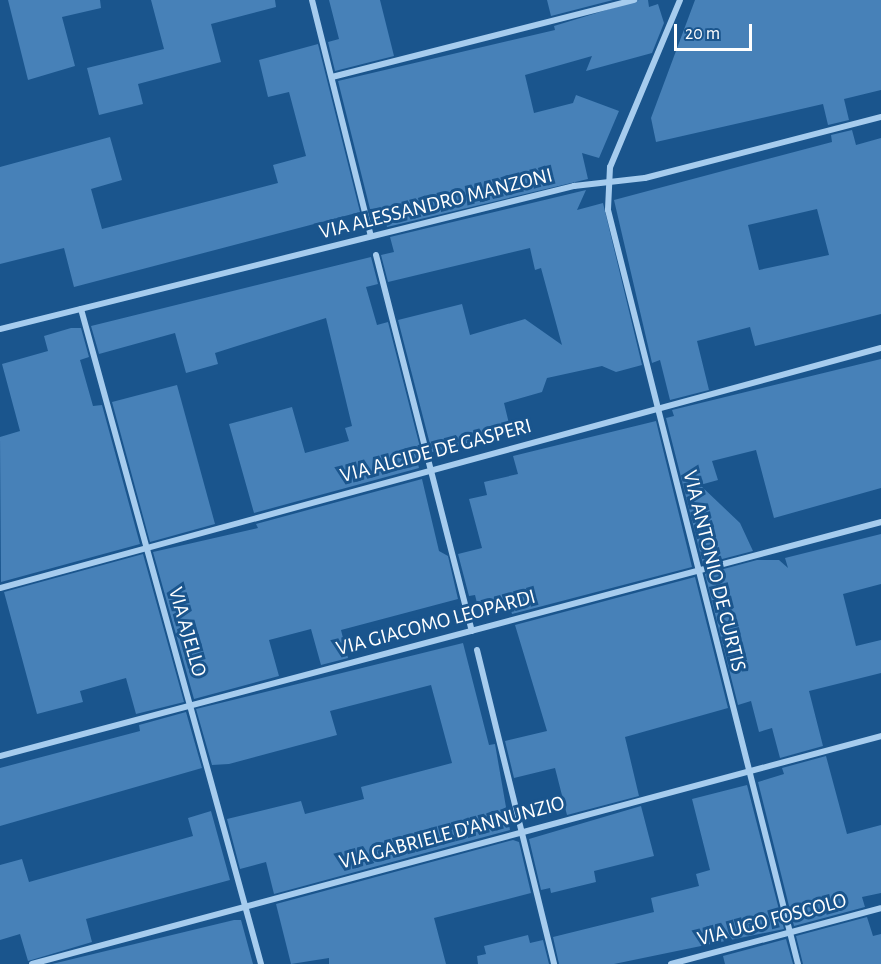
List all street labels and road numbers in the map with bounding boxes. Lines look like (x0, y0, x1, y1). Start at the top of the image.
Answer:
street label: VIA ALESSANDRO MANZONI (317, 163, 555, 245)
street label: VIA ALCIDE DE GASPERI (338, 413, 534, 489)
street label: VIA ANTONIO DE CURTIS (677, 468, 751, 674)
street label: VIA AJELLO (162, 584, 212, 680)
street label: VIA GIACOMO LEOPARDI (334, 584, 538, 662)
street label: VIA GABRIELE D'ANNUNZIO (337, 791, 567, 875)
street label: VIA UGO FOSCOLO (695, 888, 849, 952)

